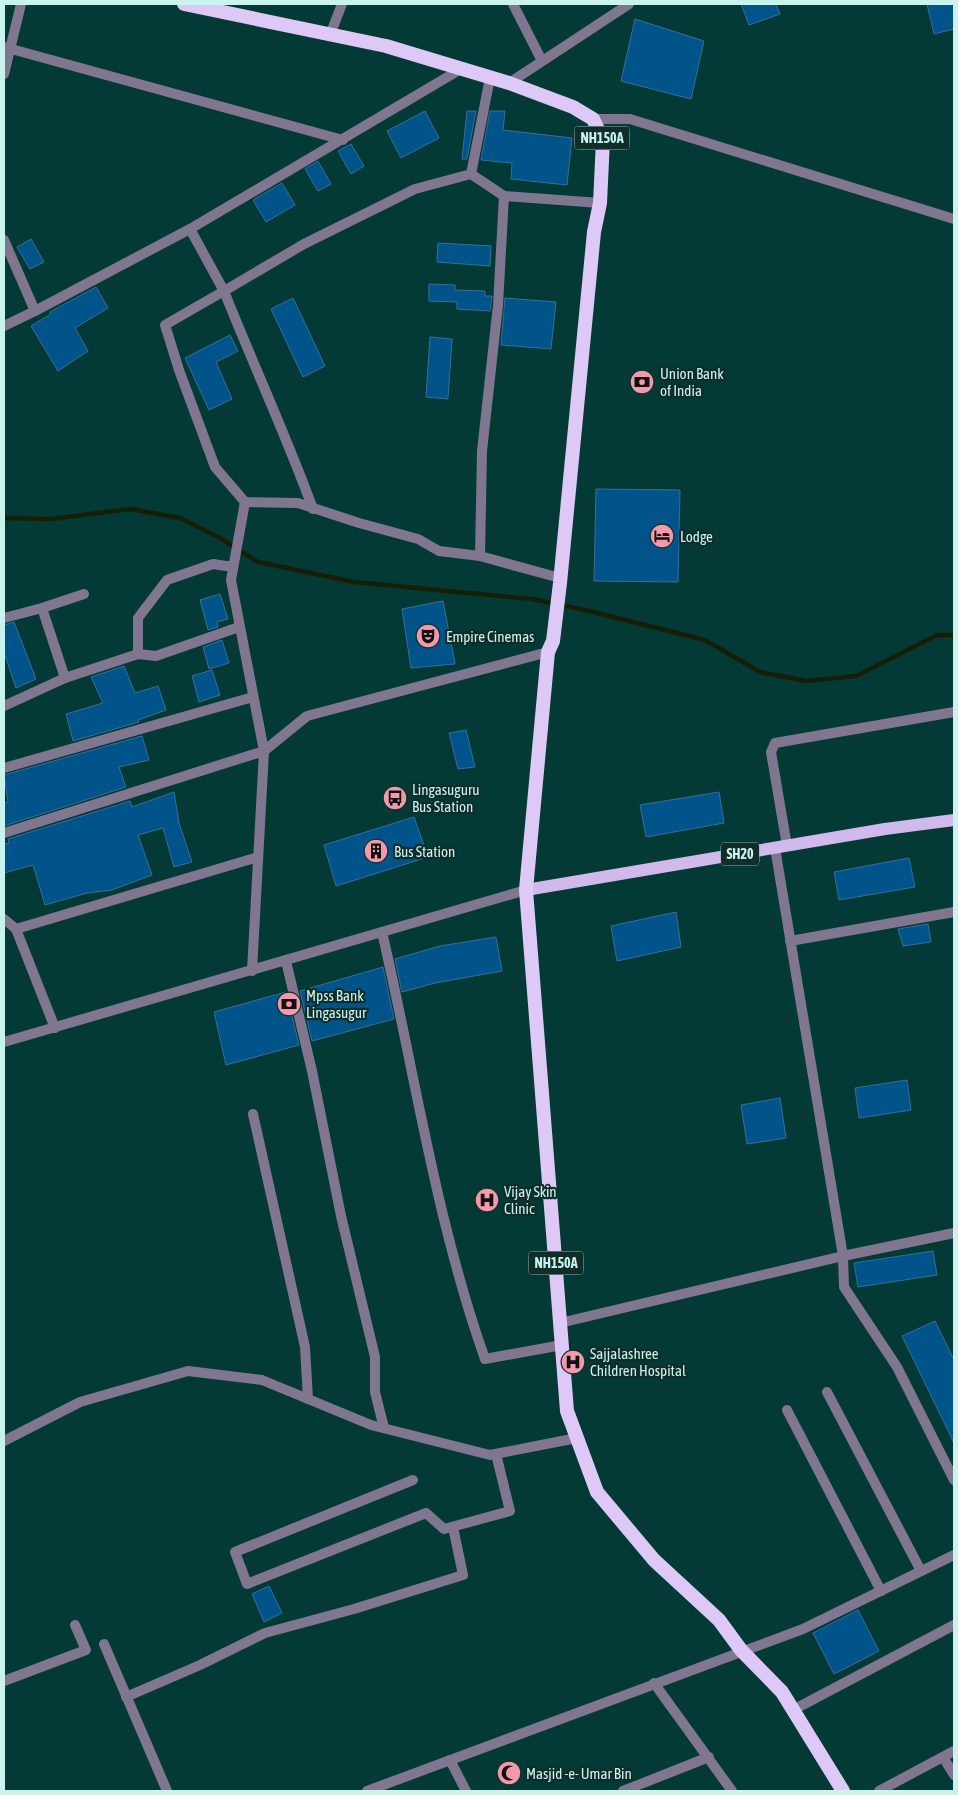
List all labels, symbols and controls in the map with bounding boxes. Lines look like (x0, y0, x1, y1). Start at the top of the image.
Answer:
road number: NH150A (574, 126, 630, 150)
place label: Union Bank of India (660, 365, 724, 399)
bank icon: Union Bank of India (629, 369, 655, 395)
hotel icon: Lodge (649, 523, 675, 549)
place label: Lodge (680, 528, 713, 545)
theatre icon: Empire Cinemas (415, 623, 441, 649)
place label: Empire Cinemas (446, 628, 534, 645)
place label: Lingasuguru Bus Station (412, 781, 480, 815)
bus stop icon: Lingasuguru Bus Station (382, 785, 408, 811)
building icon: Bus Station (363, 838, 389, 864)
road number: SH20 (721, 842, 759, 866)
place label: Bus Station (394, 843, 455, 860)
place label: Mpss Bank Lingasugur (306, 987, 367, 1021)
bank icon: Mpss Bank Lingasugur (276, 991, 302, 1017)
place label: Vijay Skin Clinic (504, 1183, 557, 1217)
hospital icon: Vijay Skin Clinic (474, 1187, 500, 1213)
road number: NH150A (528, 1252, 584, 1274)
place label: Sajjalashree Children Hospital (590, 1345, 686, 1379)
hospital icon: Sajjalashree Children Hospital (560, 1349, 586, 1375)
mosque icon: Masjid -e- Umar Bin (496, 1760, 522, 1786)
place label: Masjid -e- Umar Bin (526, 1765, 632, 1782)

